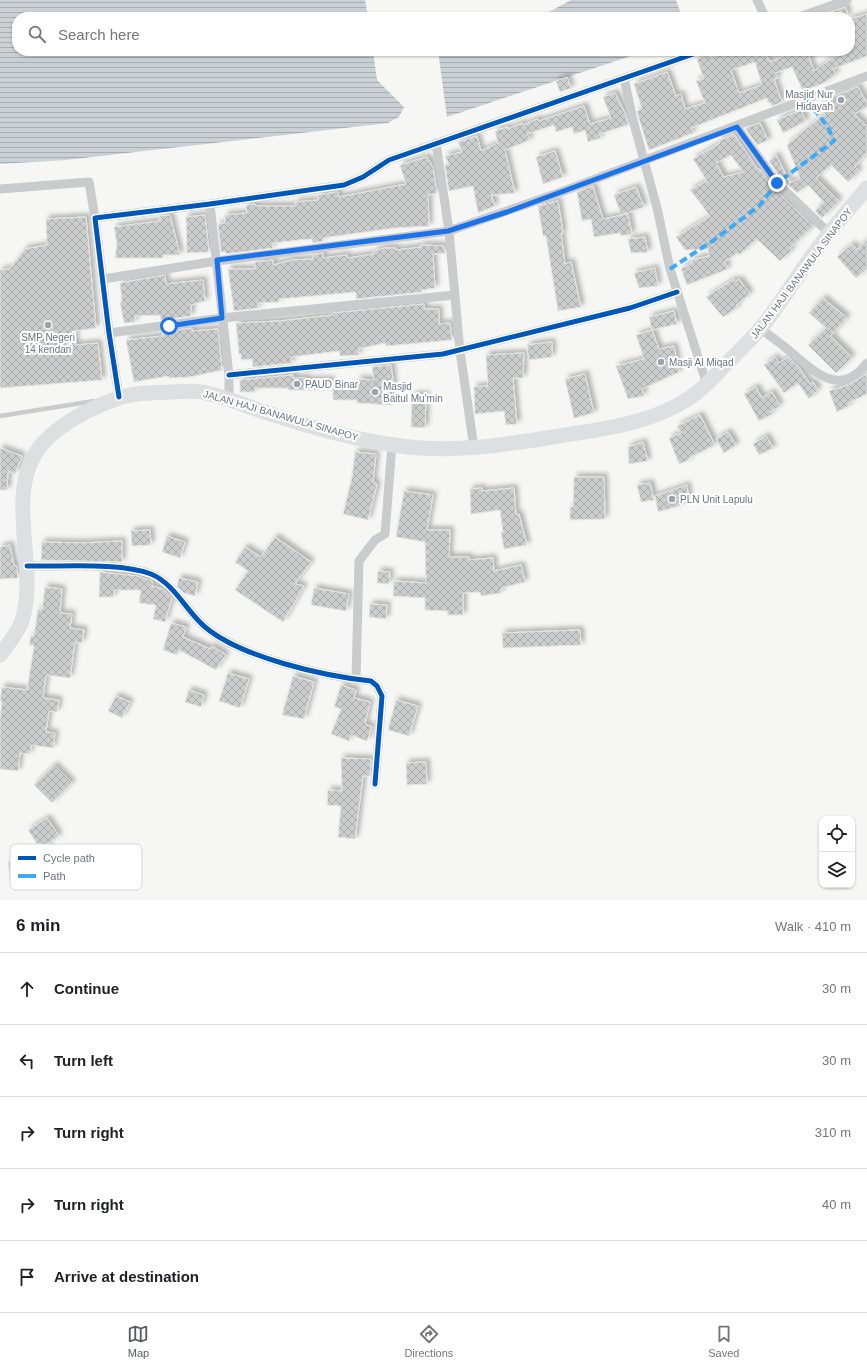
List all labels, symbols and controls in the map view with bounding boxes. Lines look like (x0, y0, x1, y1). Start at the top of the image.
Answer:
search box (12, 12, 855, 56)
icon: search (26, 23, 48, 45)
text: Search here (58, 26, 140, 43)
place label: Masjid Nur Hidayah (785, 89, 834, 112)
marker: Masjid Nur Hidayah (836, 95, 846, 105)
route end (768, 174, 786, 192)
street label: JALAN HAJI BANAWULA SINAPOY (749, 206, 854, 341)
route start (160, 317, 178, 335)
marker: SMP Negeri 14 kendari (43, 320, 53, 330)
place label: SMP Negeri 14 kendari (21, 332, 75, 355)
marker: Masji Al Miqad (656, 357, 666, 367)
place label: Masji Al Miqad (669, 357, 733, 368)
marker: PAUD Binar (292, 379, 302, 389)
place label: PAUD Binar (305, 379, 359, 390)
place label: Masjid Baitul Mu'min (383, 381, 443, 404)
marker: Masjid Baitul Mu'min (370, 387, 380, 397)
street label: JALAN HAJI BANAWULA SINAPOY (202, 388, 360, 443)
marker: PLN Unit Lapulu (667, 494, 677, 504)
place label: PLN Unit Lapulu (680, 494, 753, 505)
map controls (819, 816, 855, 888)
button: locate (819, 816, 855, 852)
legend (10, 844, 142, 890)
text: Cycle path (43, 852, 95, 864)
button: layers (819, 852, 855, 888)
text: Path (43, 870, 66, 882)
text: 6 min (16, 916, 60, 935)
text: Walk · 410 m (775, 919, 851, 934)
icon: ahead (16, 978, 38, 1000)
text: Continue (54, 980, 119, 997)
text: 30 m (822, 981, 851, 996)
icon: left (16, 1050, 38, 1072)
text: Turn left (54, 1052, 113, 1069)
text: 30 m (822, 1053, 851, 1068)
icon: right (16, 1122, 38, 1144)
text: Turn right (54, 1124, 124, 1141)
text: 310 m (815, 1125, 851, 1140)
icon: right (16, 1194, 38, 1216)
text: Turn right (54, 1196, 124, 1213)
text: 40 m (822, 1197, 851, 1212)
icon: arrive (16, 1266, 38, 1288)
text: Arrive at destination (54, 1268, 199, 1285)
tab: Map (127, 1323, 149, 1359)
tab: Directions (404, 1323, 453, 1359)
tab: Saved (708, 1323, 739, 1359)

